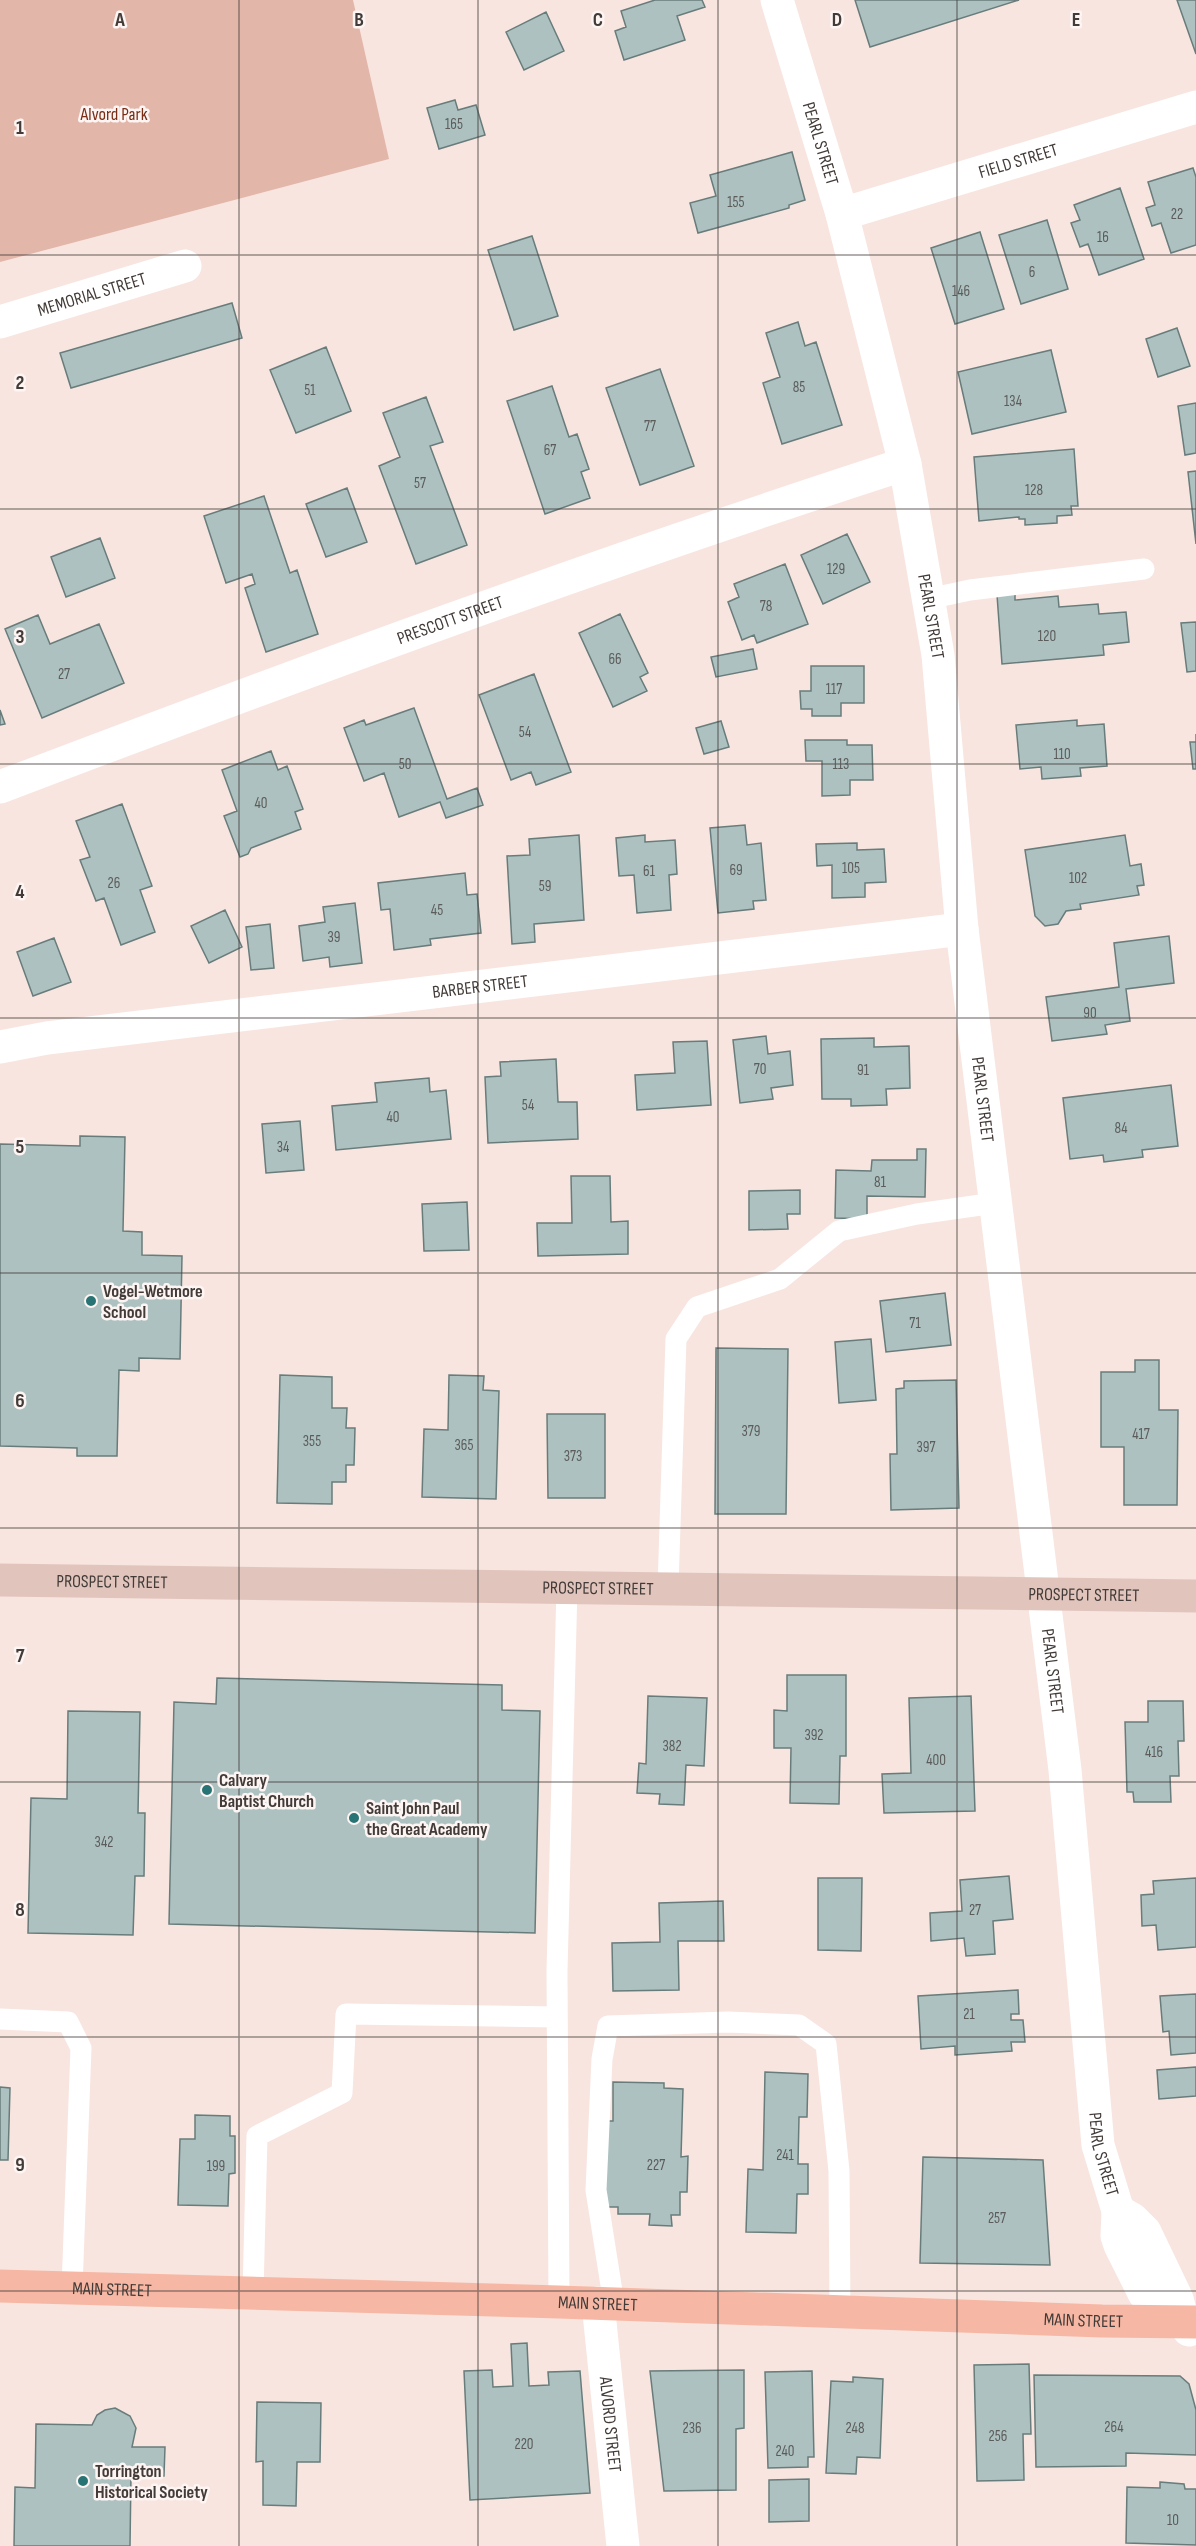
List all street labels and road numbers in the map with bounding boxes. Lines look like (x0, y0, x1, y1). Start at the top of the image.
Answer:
street label: PEARL STREET (798, 99, 843, 188)
street label: FIELD STREET (976, 139, 1060, 183)
street label: MEMORIAL STREET (35, 268, 149, 321)
street label: PEARL STREET (914, 572, 949, 660)
street label: PRESCOTT STREET (394, 591, 506, 649)
street label: BARBER STREET (431, 970, 529, 1003)
street label: PEARL STREET (967, 1055, 999, 1143)
street label: PROSPECT STREET (56, 1570, 168, 1593)
street label: PROSPECT STREET (542, 1577, 654, 1599)
street label: PROSPECT STREET (1028, 1583, 1140, 1606)
street label: PEARL STREET (1037, 1627, 1069, 1715)
street label: PEARL STREET (1085, 2111, 1123, 2199)
street label: MAIN STREET (72, 2278, 152, 2301)
street label: MAIN STREET (558, 2291, 638, 2315)
street label: MAIN STREET (1043, 2308, 1123, 2332)
street label: ALVORD STREET (595, 2375, 626, 2473)

